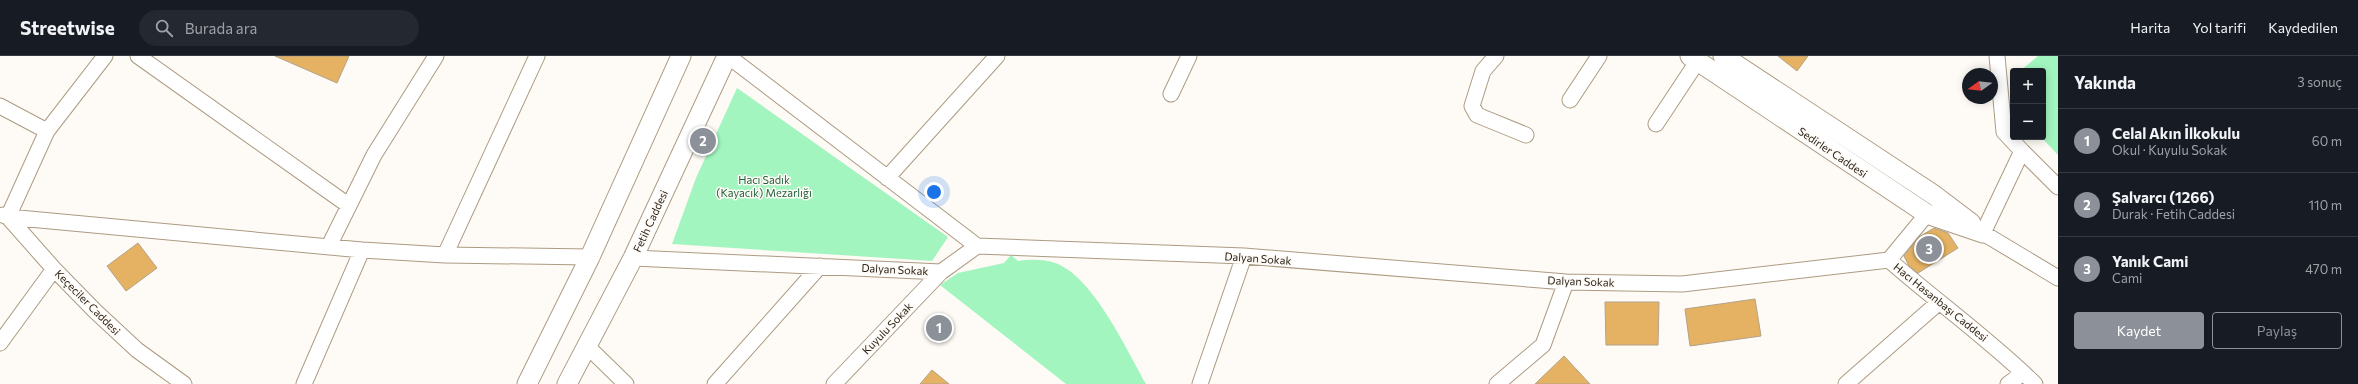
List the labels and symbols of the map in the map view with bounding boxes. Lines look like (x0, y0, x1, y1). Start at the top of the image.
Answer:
north arrow (1962, 68, 1998, 104)
street label: Sedirler Caddesi (1796, 124, 1870, 180)
pin: 2 (690, 126, 716, 156)
park label: Hacı Sadık (Kayacık) Mezarlığı (716, 173, 812, 199)
your location (924, 182, 944, 202)
street label: Fetih Caddesi (630, 188, 670, 254)
pin: 3 (1916, 234, 1942, 264)
street label: Dalyan Sokak (1224, 249, 1292, 267)
street label: Hacı Hasanbaşı Caddesi (1891, 260, 1991, 344)
street label: Dalyan Sokak (861, 261, 929, 277)
street label: Keçeciler Caddesi (53, 267, 123, 337)
street label: Dalyan Sokak (1547, 273, 1615, 289)
street label: Kuyulu Sokak (859, 299, 915, 357)
pin: 1 (926, 313, 952, 343)

